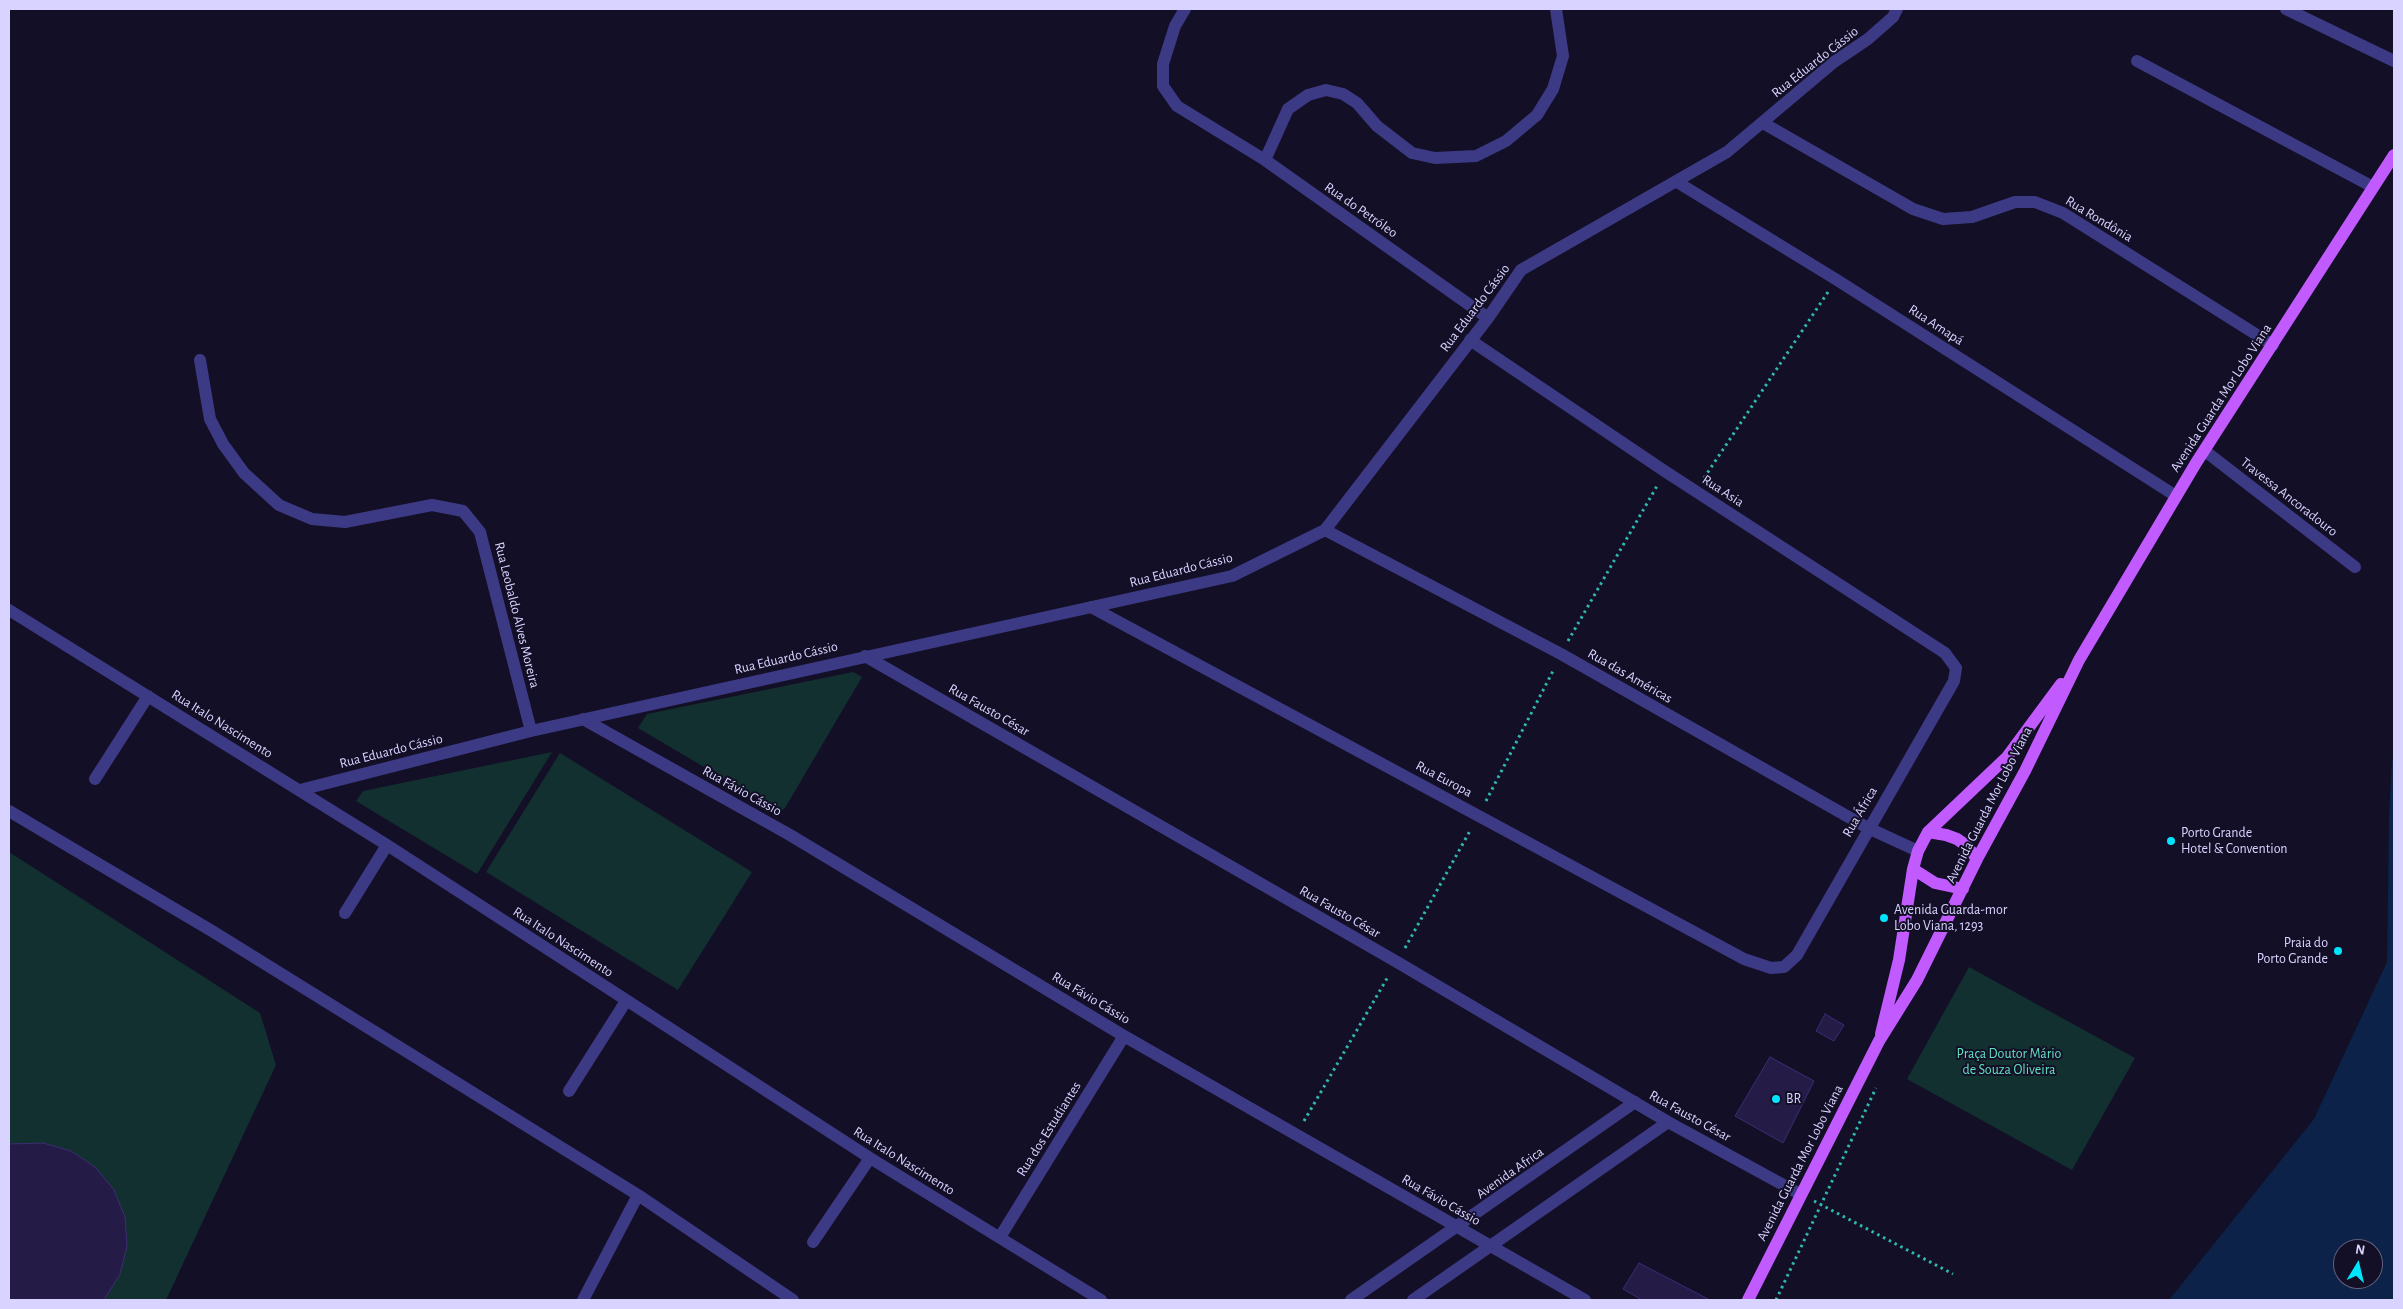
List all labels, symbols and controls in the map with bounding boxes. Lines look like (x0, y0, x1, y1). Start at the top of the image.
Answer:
street label: Rua Eduardo Cássio (1768, 23, 1862, 101)
street label: Rua do Petróleo (1321, 179, 1401, 241)
street label: Rua Rondônia (2062, 192, 2136, 246)
street label: Rua Eduardo Cássio (1436, 261, 1514, 355)
street label: Rua Amapá (1905, 301, 1967, 349)
street label: Avenida Guarda Mor Lobo Viana (2167, 321, 2275, 475)
street label: Travessa Ancoradouro (2237, 454, 2341, 540)
street label: Rua Asia (1699, 471, 1747, 511)
street label: Rua Leobaldo Alves Moreira (491, 540, 543, 690)
street label: Rua Eduardo Cássio (1128, 549, 1234, 591)
street label: Rua Eduardo Cássio (733, 638, 839, 678)
street label: Rua das Américas (1585, 645, 1675, 707)
street label: Rua Fausto César (945, 680, 1033, 740)
street label: Rua Italo Nascimento (168, 686, 276, 762)
street label: Avenida Guarda Mor Lobo Viana (1942, 724, 2036, 886)
street label: Rua Eduardo Cássio (338, 730, 444, 772)
street label: Rua Europa (1413, 757, 1475, 801)
street label: Rua Fávio Cássio (699, 762, 785, 820)
street label: Rua África (1839, 784, 1881, 840)
place label: Porto Grande Hotel & Convention (2181, 825, 2288, 858)
marker: Porto Grande Hotel & Convention (2165, 835, 2177, 847)
street label: Rua Fausto César (1296, 882, 1384, 942)
place label: Avenida Guarda-mor Lobo Viana, 1293 (1894, 902, 2007, 934)
street label: Rua Italo Nascimento (510, 903, 616, 981)
marker: Avenida Guarda-mor Lobo Viana, 1293 (1878, 912, 1890, 924)
place label: Praia do Porto Grande (2257, 935, 2328, 968)
marker: Praia do Porto Grande (2332, 945, 2344, 957)
street label: Rua Fávio Cássio (1049, 968, 1133, 1028)
park label: Praça Doutor Mário de Souza Oliveira (1957, 1046, 2061, 1078)
street label: Rua dos Estudiantes (1013, 1078, 1085, 1180)
street label: Avenida Guarda Mor Lobo Viana (1753, 1082, 1847, 1244)
street label: Rua Fausto César (1646, 1087, 1734, 1145)
place label: BR (1786, 1091, 1801, 1107)
marker: BR (1770, 1093, 1782, 1105)
street label: Rua Italo Nascimento (850, 1123, 958, 1199)
street label: Avenida Africa (1473, 1144, 1547, 1202)
street label: Rua Fávio Cássio (1399, 1171, 1483, 1229)
north arrow (2333, 1239, 2383, 1289)
text: N (2354, 1242, 2366, 1258)

